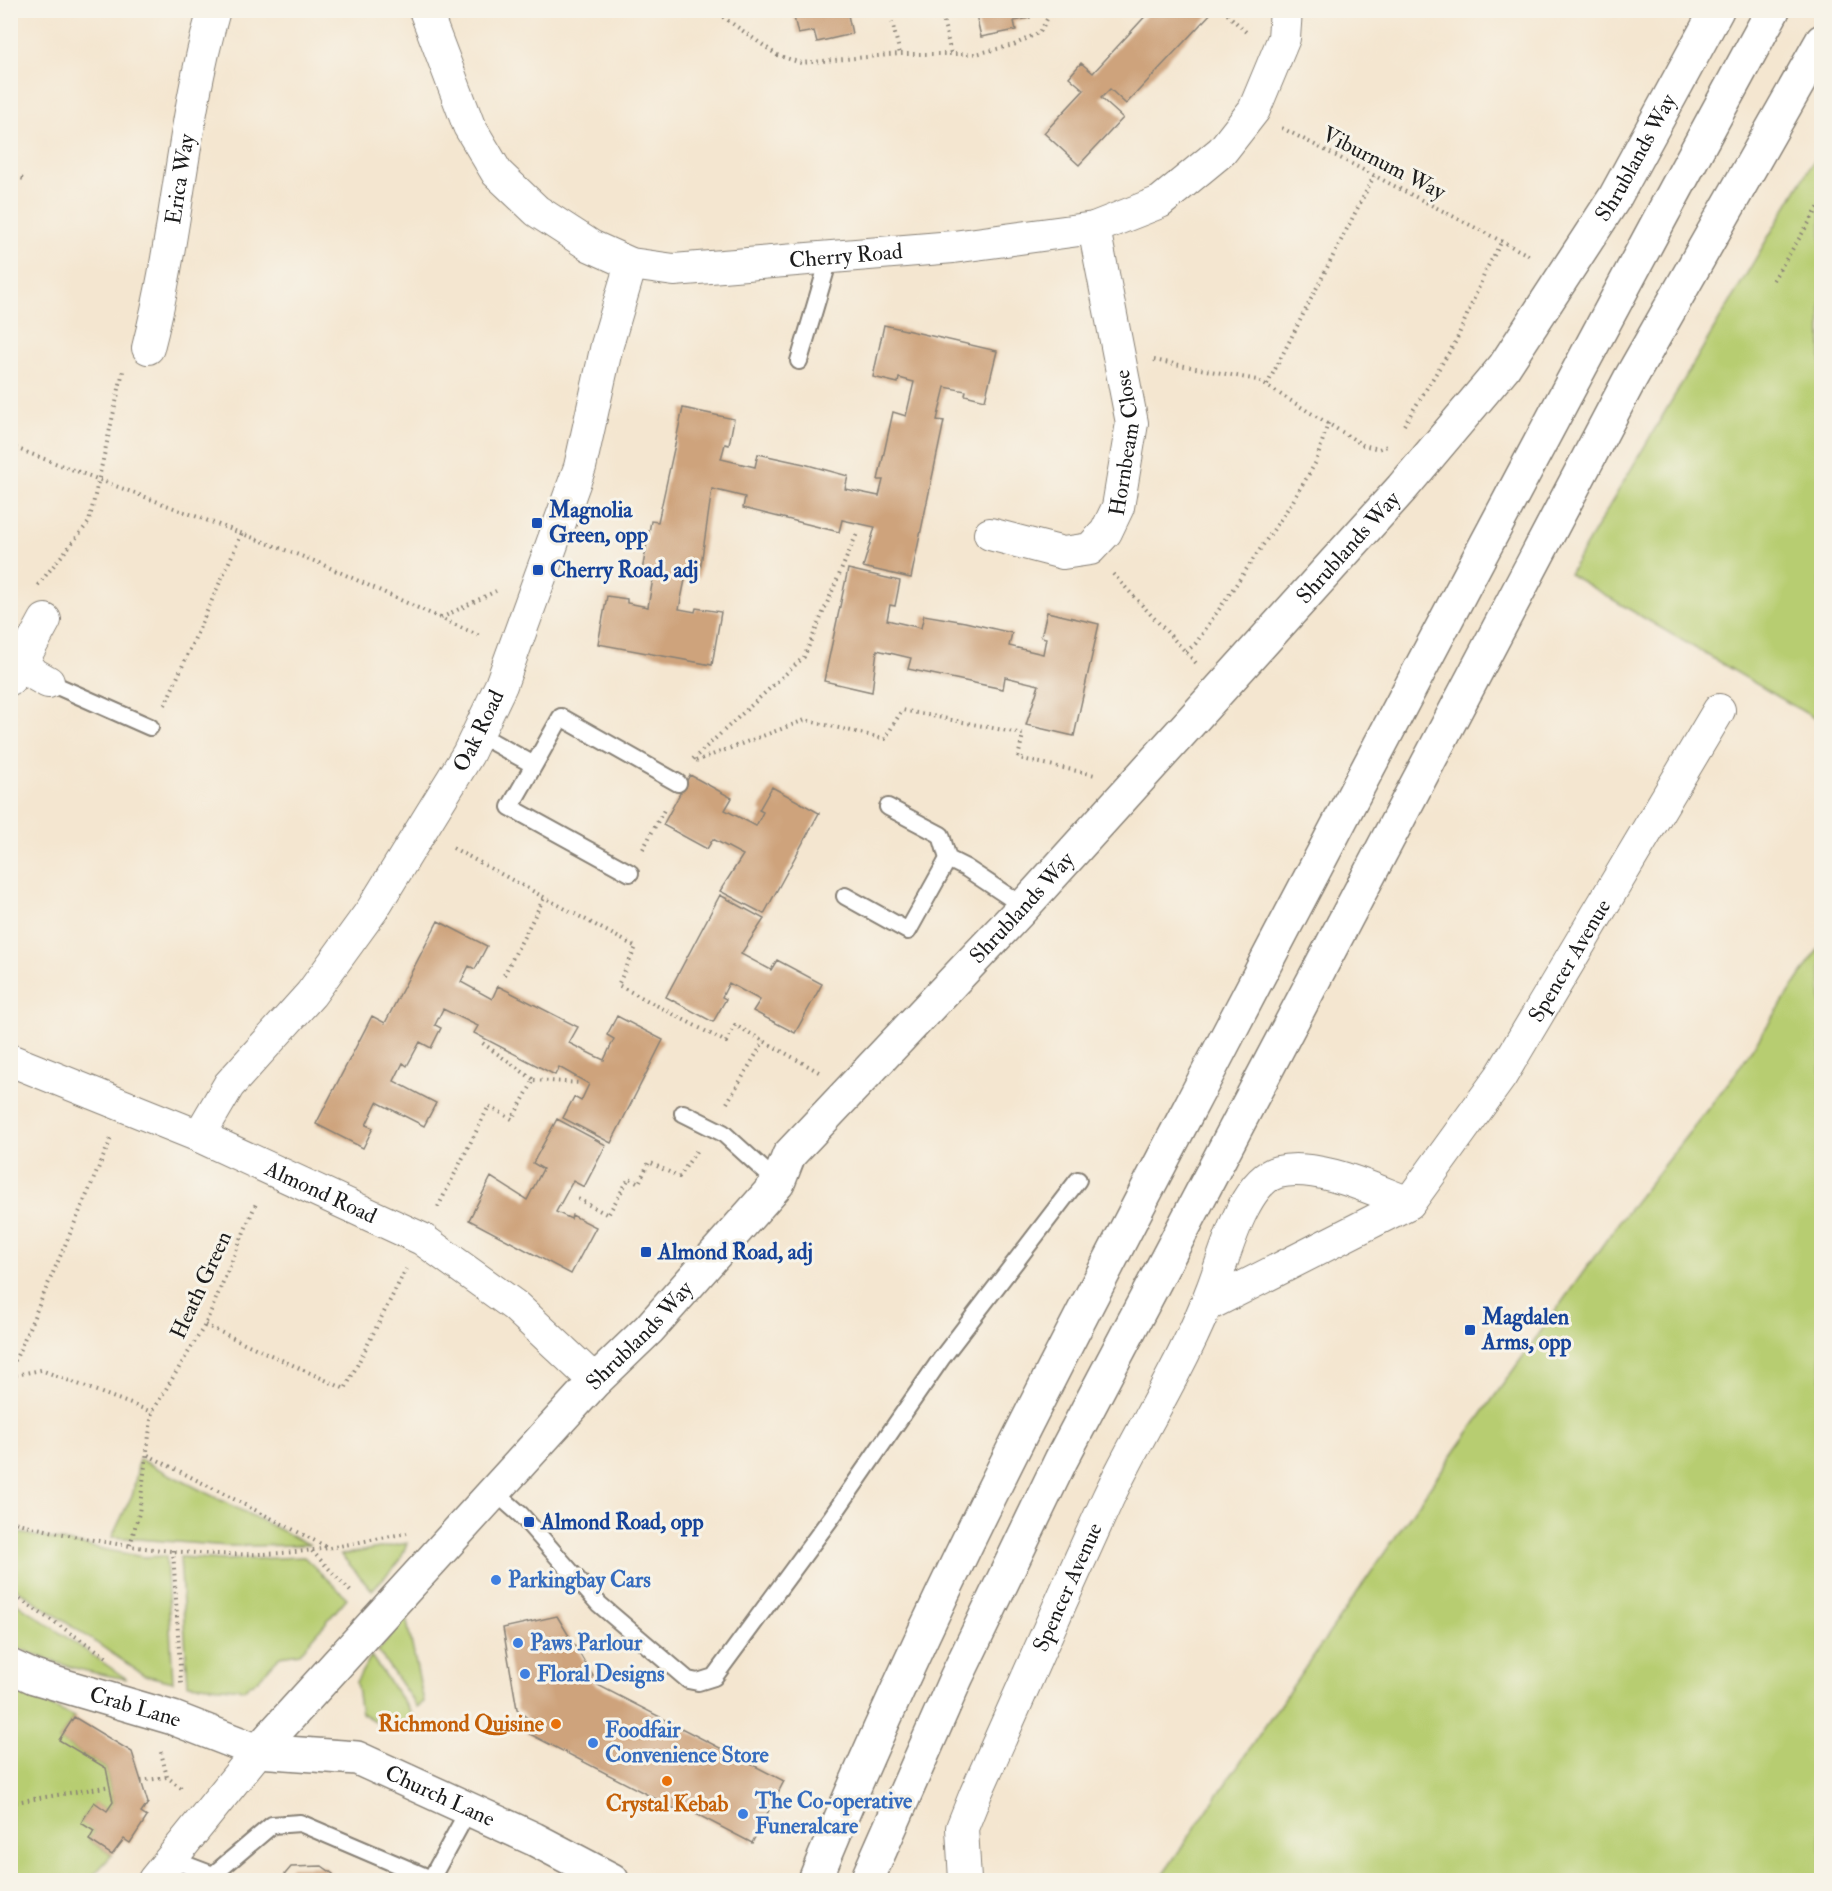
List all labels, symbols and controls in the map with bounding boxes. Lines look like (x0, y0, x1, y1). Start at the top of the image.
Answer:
street label: Shrublands Way (1589, 89, 1683, 227)
street label: Viburnum Way (1318, 120, 1451, 206)
street label: Erica Way (159, 131, 201, 226)
street label: Cherry Road (788, 237, 904, 274)
street label: Hornbeam Close (1103, 367, 1146, 518)
street label: Shrublands Way (1290, 485, 1406, 610)
place label: Magnolia Green, opp (548, 496, 648, 550)
marker: Magnolia Green, opp (530, 516, 544, 530)
place label: Cherry Road, adj (550, 556, 698, 585)
marker: Cherry Road, adj (531, 563, 545, 577)
street label: Oak Road (446, 685, 511, 777)
street label: Shrublands Way (963, 846, 1080, 969)
street label: Spencer Avenue (1522, 894, 1617, 1027)
street label: Almond Road (260, 1154, 381, 1230)
street label: Heath Green (164, 1227, 238, 1343)
place label: Almond Road, adj (657, 1238, 813, 1266)
marker: Almond Road, adj (639, 1245, 653, 1259)
street label: Shrublands Way (580, 1275, 699, 1396)
place label: Magdalen Arms, opp (1481, 1303, 1571, 1357)
marker: Magdalen Arms, opp (1463, 1323, 1477, 1337)
place label: Almond Road, opp (540, 1508, 704, 1537)
marker: Almond Road, opp (522, 1515, 536, 1529)
street label: Spencer Avenue (1027, 1518, 1109, 1656)
place label: Parkingbay Cars (508, 1566, 651, 1595)
marker: Parkingbay Cars (489, 1573, 503, 1587)
place label: Paws Parlour (530, 1629, 643, 1657)
marker: Paws Parlour (511, 1636, 525, 1650)
place label: Floral Designs (537, 1660, 665, 1689)
marker: Floral Designs (518, 1667, 532, 1681)
street label: Crab Lane (86, 1680, 185, 1734)
place label: Richmond Quisine (378, 1710, 545, 1738)
place label: Foodfair Convenience Store (605, 1716, 770, 1769)
marker: Richmond Quisine (549, 1717, 563, 1731)
marker: Foodfair Convenience Store (586, 1736, 600, 1750)
street label: Church Lane (381, 1759, 499, 1833)
marker: Crystal Kebab (660, 1774, 674, 1788)
place label: The Co-operative Funeralcare (754, 1787, 913, 1840)
place label: Crystal Kebab (606, 1790, 729, 1819)
marker: The Co-operative Funeralcare (736, 1807, 750, 1821)

